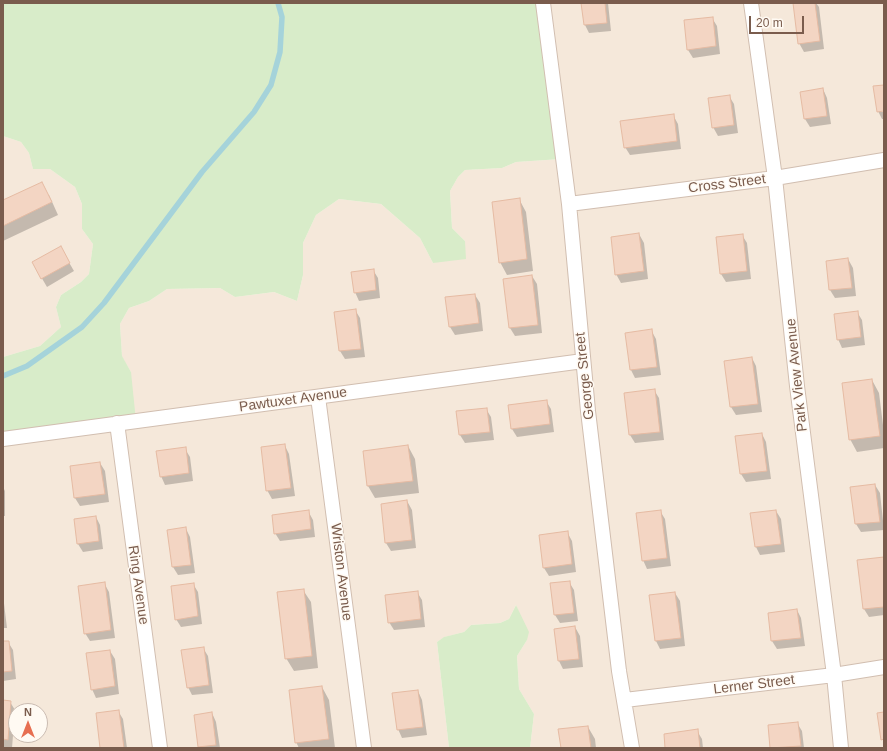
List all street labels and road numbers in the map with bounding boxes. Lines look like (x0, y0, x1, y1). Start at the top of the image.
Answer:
street label: Cross Street (687, 171, 767, 197)
street label: Park View Avenue (783, 317, 811, 433)
street label: George Street (572, 331, 598, 421)
street label: Pawtuxet Avenue (238, 384, 348, 416)
street label: Wriston Avenue (327, 522, 355, 622)
street label: Ring Avenue (124, 544, 152, 626)
street label: Lerner Street (712, 672, 796, 698)

